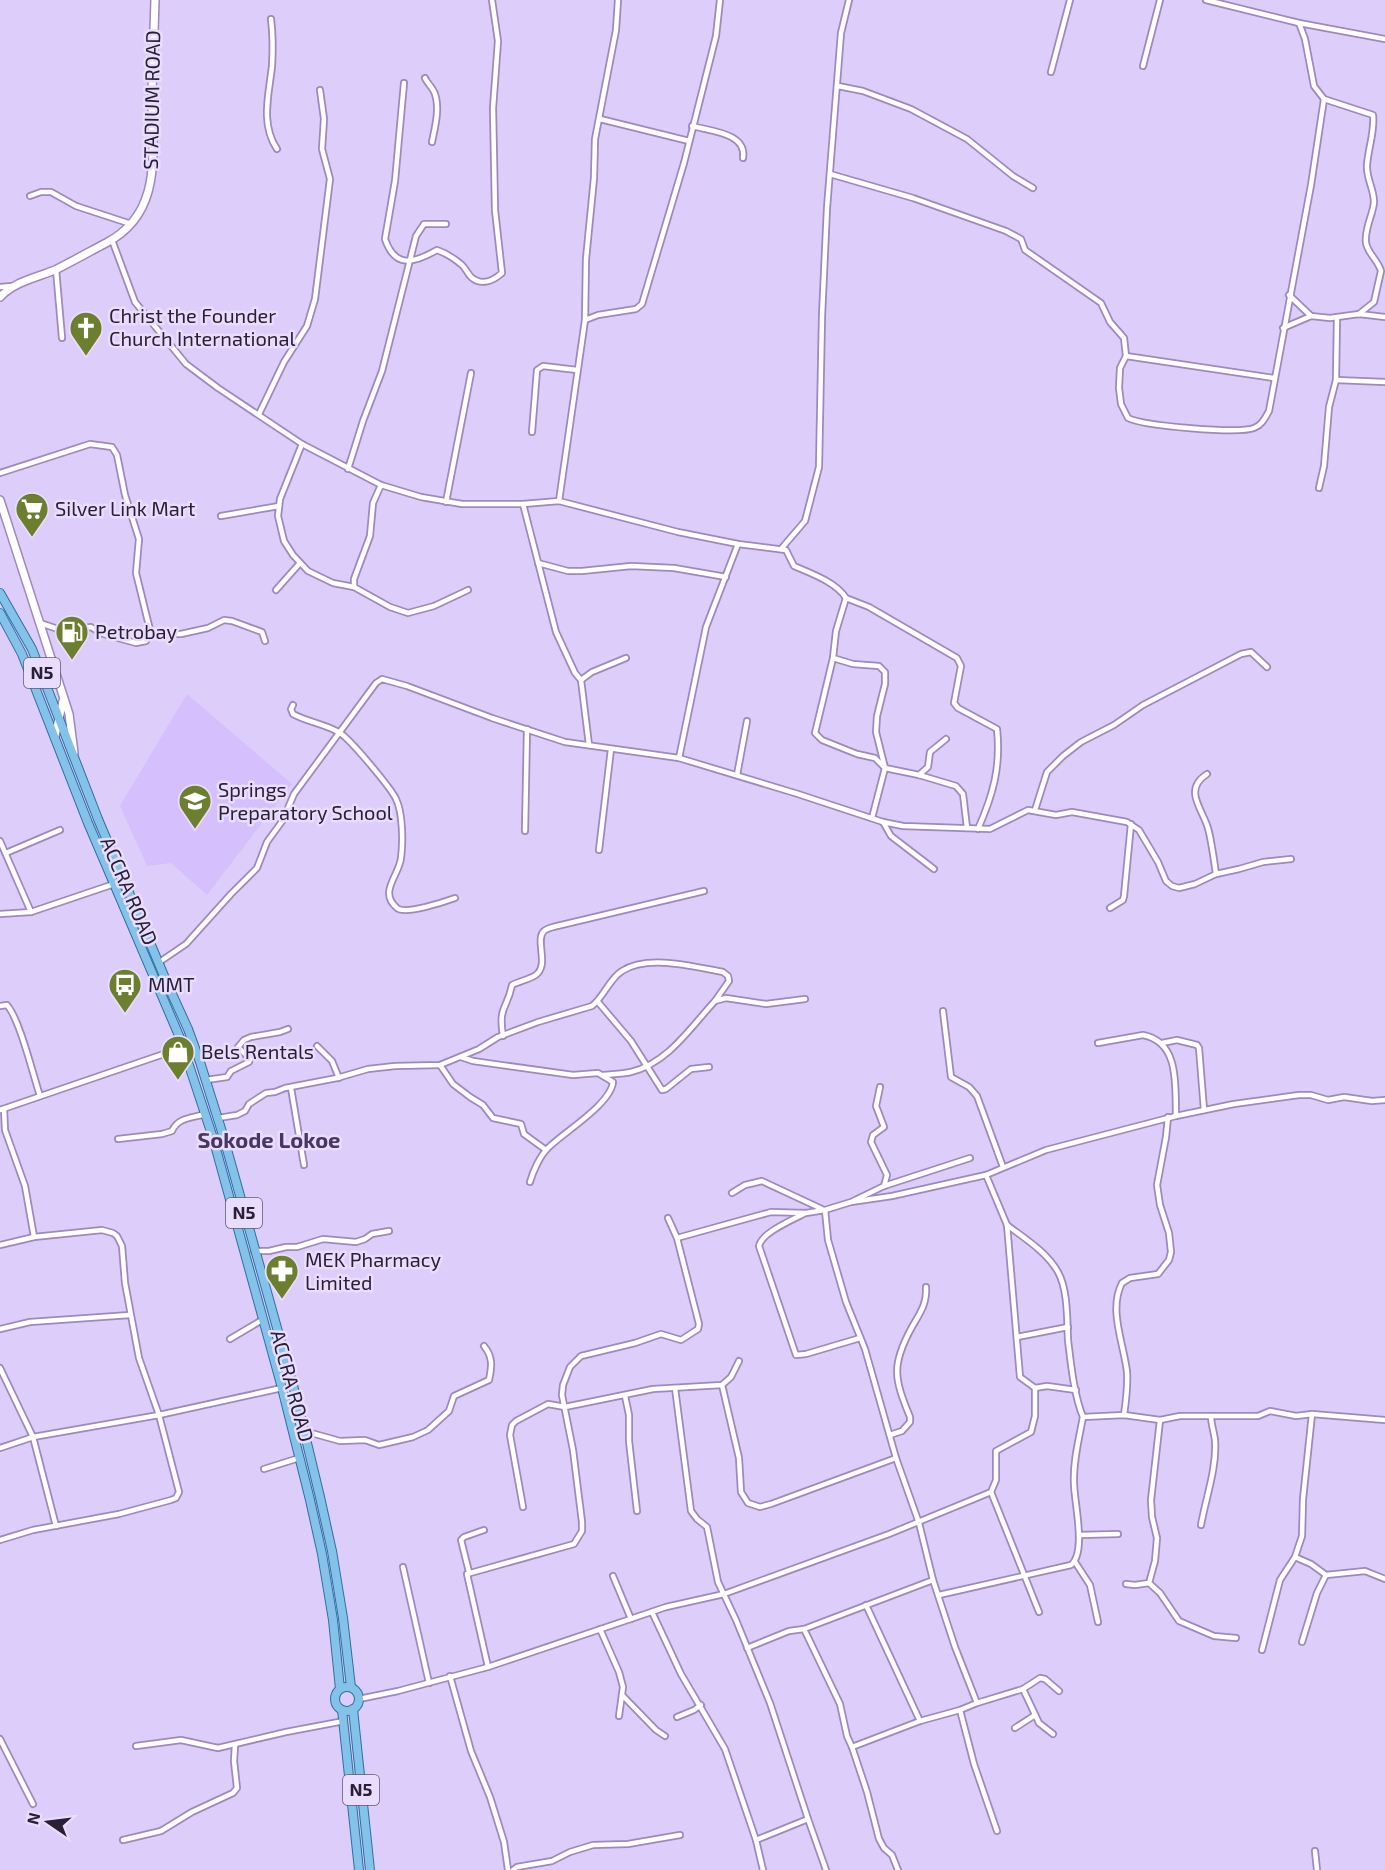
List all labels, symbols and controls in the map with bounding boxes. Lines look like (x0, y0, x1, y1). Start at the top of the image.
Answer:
street label: STADIUM ROAD (138, 30, 164, 170)
place label: Christ the Founder Church International (109, 303, 295, 350)
church icon: Christ the Founder Church International (68, 310, 104, 357)
supermarket icon: Silver Link Mart (14, 491, 50, 538)
place label: Silver Link Mart (55, 496, 196, 520)
fuel station icon: Petrobay (54, 614, 90, 661)
place label: Petrobay (95, 619, 178, 643)
road number: N5 (24, 658, 60, 688)
place label: Springs Preparatory School (218, 777, 393, 824)
school or university icon: Springs Preparatory School (177, 783, 213, 830)
street label: ACCRA ROAD (96, 833, 163, 948)
bus stop icon: MMT (107, 967, 143, 1014)
place label: MMT (148, 972, 195, 996)
shop icon: Bels Rentals (160, 1034, 196, 1081)
place label: Bels Rentals (201, 1039, 314, 1063)
district label: Sokode Lokoe (197, 1126, 341, 1152)
road number: N5 (226, 1198, 262, 1228)
place label: MEK Pharmacy Limited (305, 1247, 442, 1294)
pharmacy icon: MEK Pharmacy Limited (264, 1253, 300, 1300)
street label: ACCRA ROAD (266, 1327, 319, 1444)
road number: N5 (343, 1775, 379, 1805)
north arrow (18, 1792, 78, 1852)
text: N (22, 1810, 44, 1826)

